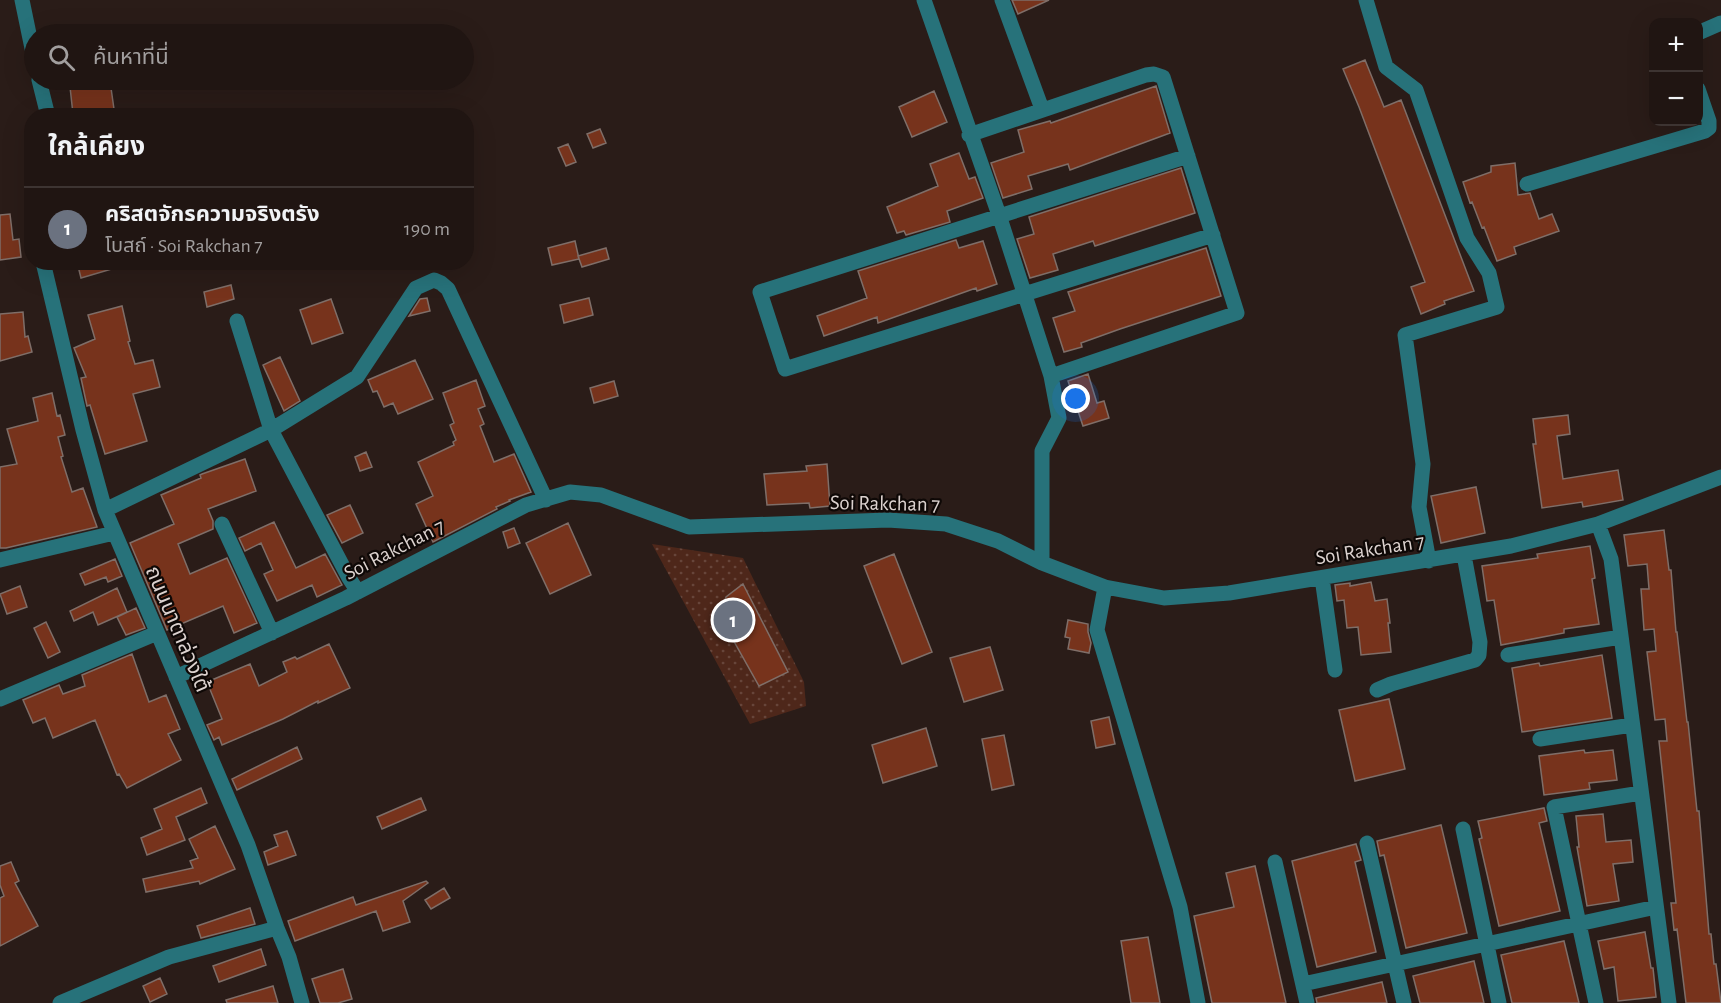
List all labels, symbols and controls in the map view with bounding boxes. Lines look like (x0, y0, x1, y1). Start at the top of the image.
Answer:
map controls (1649, 18, 1703, 126)
button: + (1649, 18, 1703, 72)
search box (24, 24, 474, 90)
icon: search (45, 41, 78, 74)
text: ค้นหาที่นี่ (93, 46, 169, 68)
button: − (1649, 72, 1703, 126)
text: ใกล้เคียง (48, 134, 145, 160)
text: คริสตจักรความจริงตรัง (105, 203, 320, 225)
text: 1 (64, 219, 71, 239)
text: 190 m (404, 219, 450, 239)
text: โบสถ์ · Soi Rakchan 7 (105, 236, 263, 256)
your location (1061, 384, 1090, 413)
street label: Soi Rakchan 7 (830, 492, 940, 515)
street label: Soi Rakchan 7 (340, 515, 448, 584)
street label: Soi Rakchan 7 (1314, 530, 1426, 568)
street label: ถนนนาตาล่วงใต้ (142, 562, 215, 695)
pin: 1 (714, 598, 752, 642)

